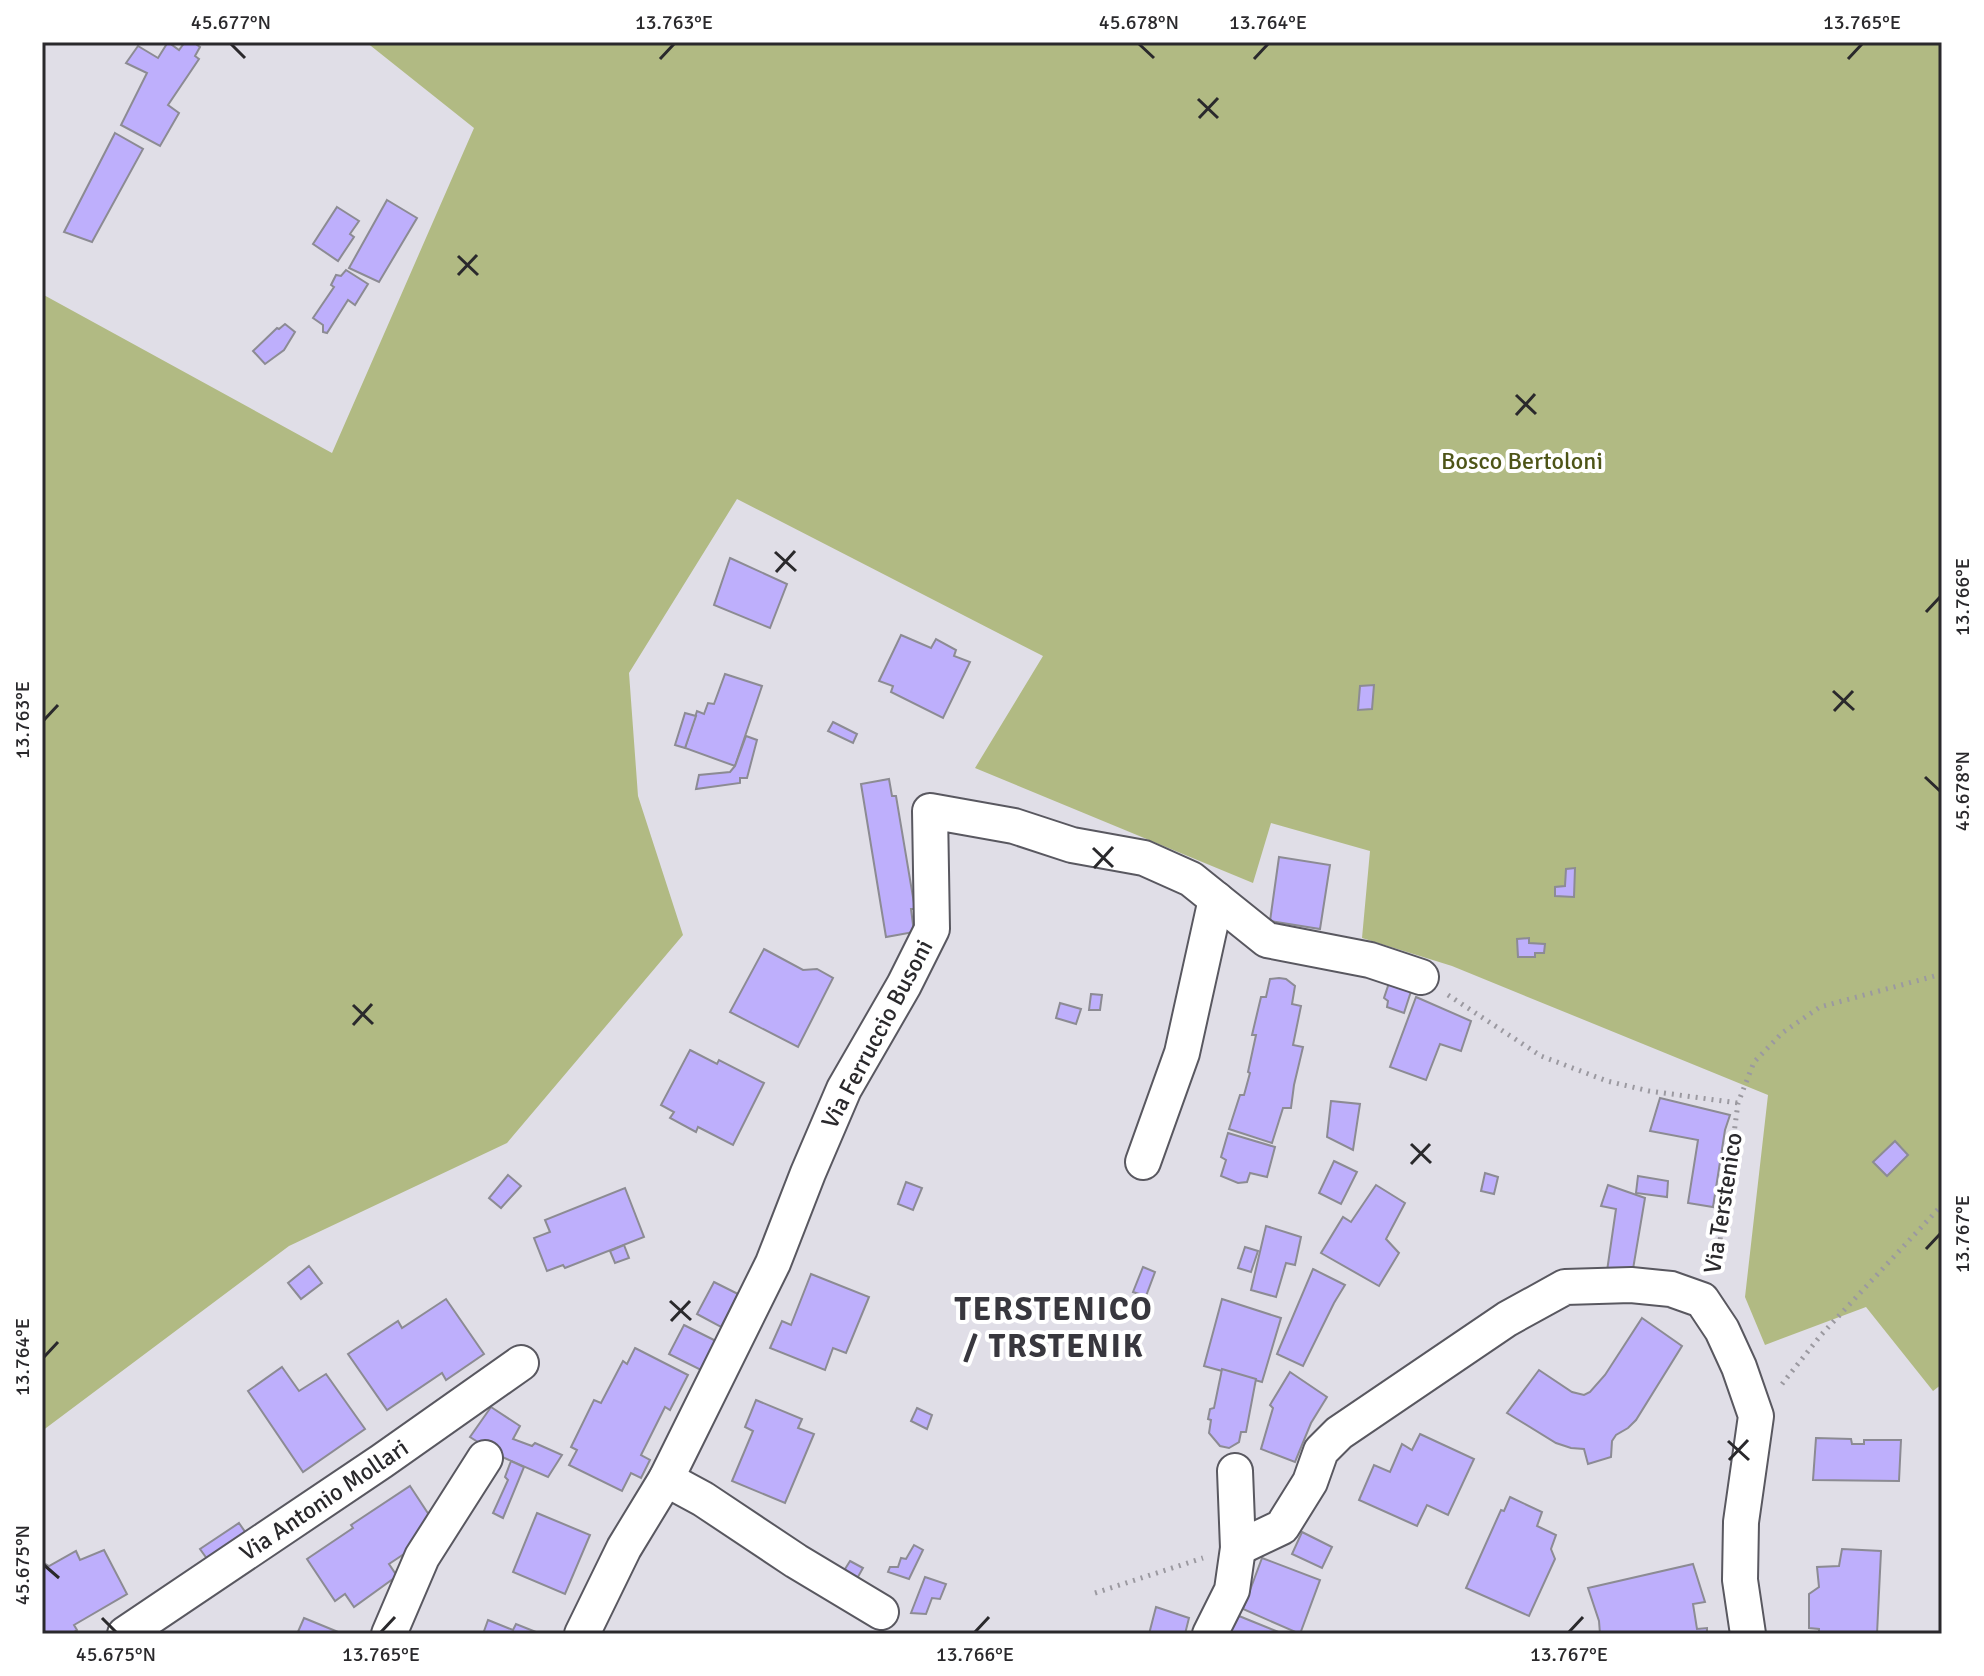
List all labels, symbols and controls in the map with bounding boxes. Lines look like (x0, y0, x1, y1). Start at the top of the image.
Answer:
text: 45.677°N (191, 10, 271, 35)
text: 13.763°E (635, 10, 713, 35)
text: 45.678°N (1099, 10, 1179, 35)
text: 13.764°E (1229, 10, 1307, 35)
text: 13.765°E (1823, 10, 1901, 35)
park label: Bosco Bertoloni (1441, 446, 1603, 476)
text: 13.766°E (1950, 558, 1975, 636)
text: 13.763°E (10, 681, 35, 759)
text: 45.678°N (1950, 751, 1975, 831)
street label: Via Ferruccio Busoni (815, 934, 939, 1134)
street label: Via Terstenico (1697, 1130, 1749, 1276)
text: 13.767°E (1950, 1195, 1975, 1273)
district label: TERSTENICO / TRSTENIK (954, 1290, 1154, 1366)
text: 13.764°E (10, 1318, 35, 1396)
street label: Via Antonio Mollari (234, 1432, 414, 1568)
text: 45.675°N (10, 1525, 35, 1605)
text: 45.675°N (76, 1642, 156, 1667)
text: 13.765°E (342, 1642, 420, 1667)
text: 13.766°E (936, 1642, 1014, 1667)
text: 13.767°E (1530, 1642, 1608, 1667)

